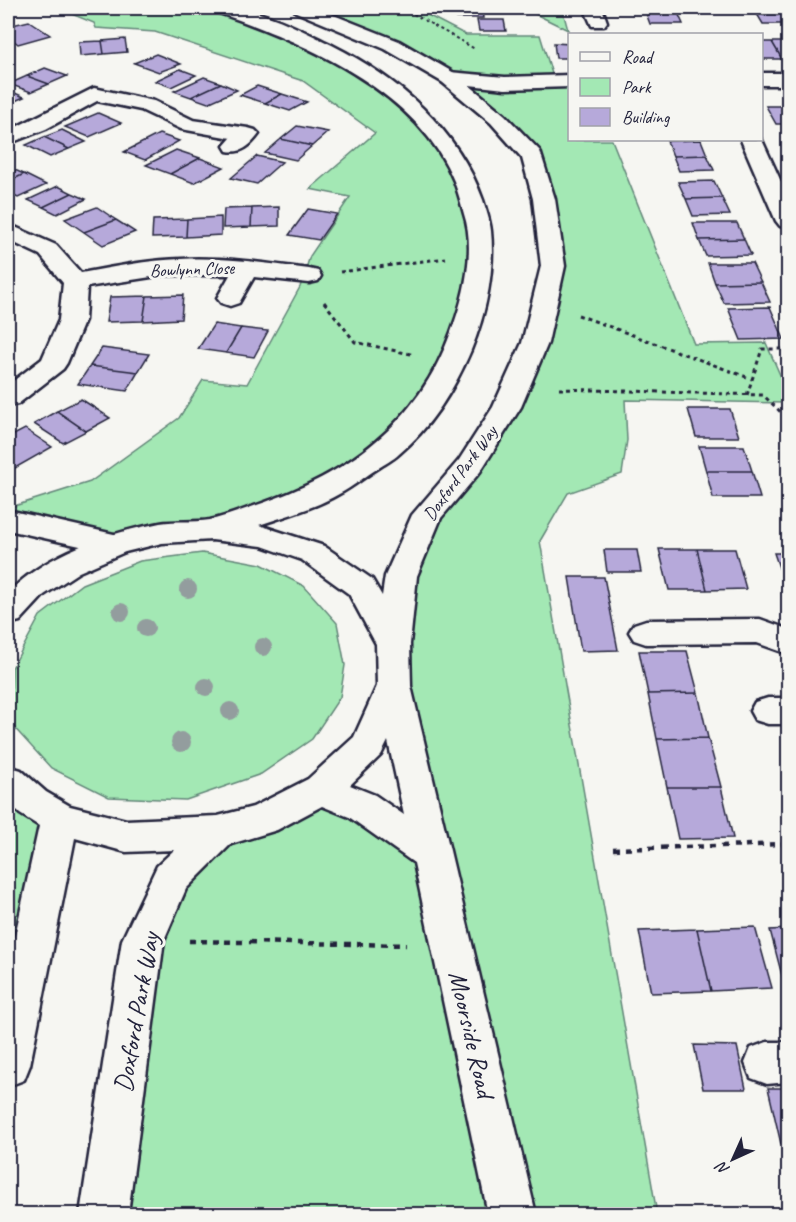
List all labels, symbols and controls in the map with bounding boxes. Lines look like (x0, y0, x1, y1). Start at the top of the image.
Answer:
legend (568, 33, 763, 141)
text: Road (622, 46, 655, 68)
text: Park (622, 76, 652, 98)
text: Building (622, 106, 671, 128)
street label: Bowlynn Close (149, 256, 236, 281)
street label: Doxford Park Way (418, 420, 503, 525)
street label: Doxford Park Way (106, 928, 167, 1094)
street label: Moorside Road (441, 968, 503, 1104)
north arrow (703, 1129, 763, 1189)
text: N (710, 1156, 734, 1179)

